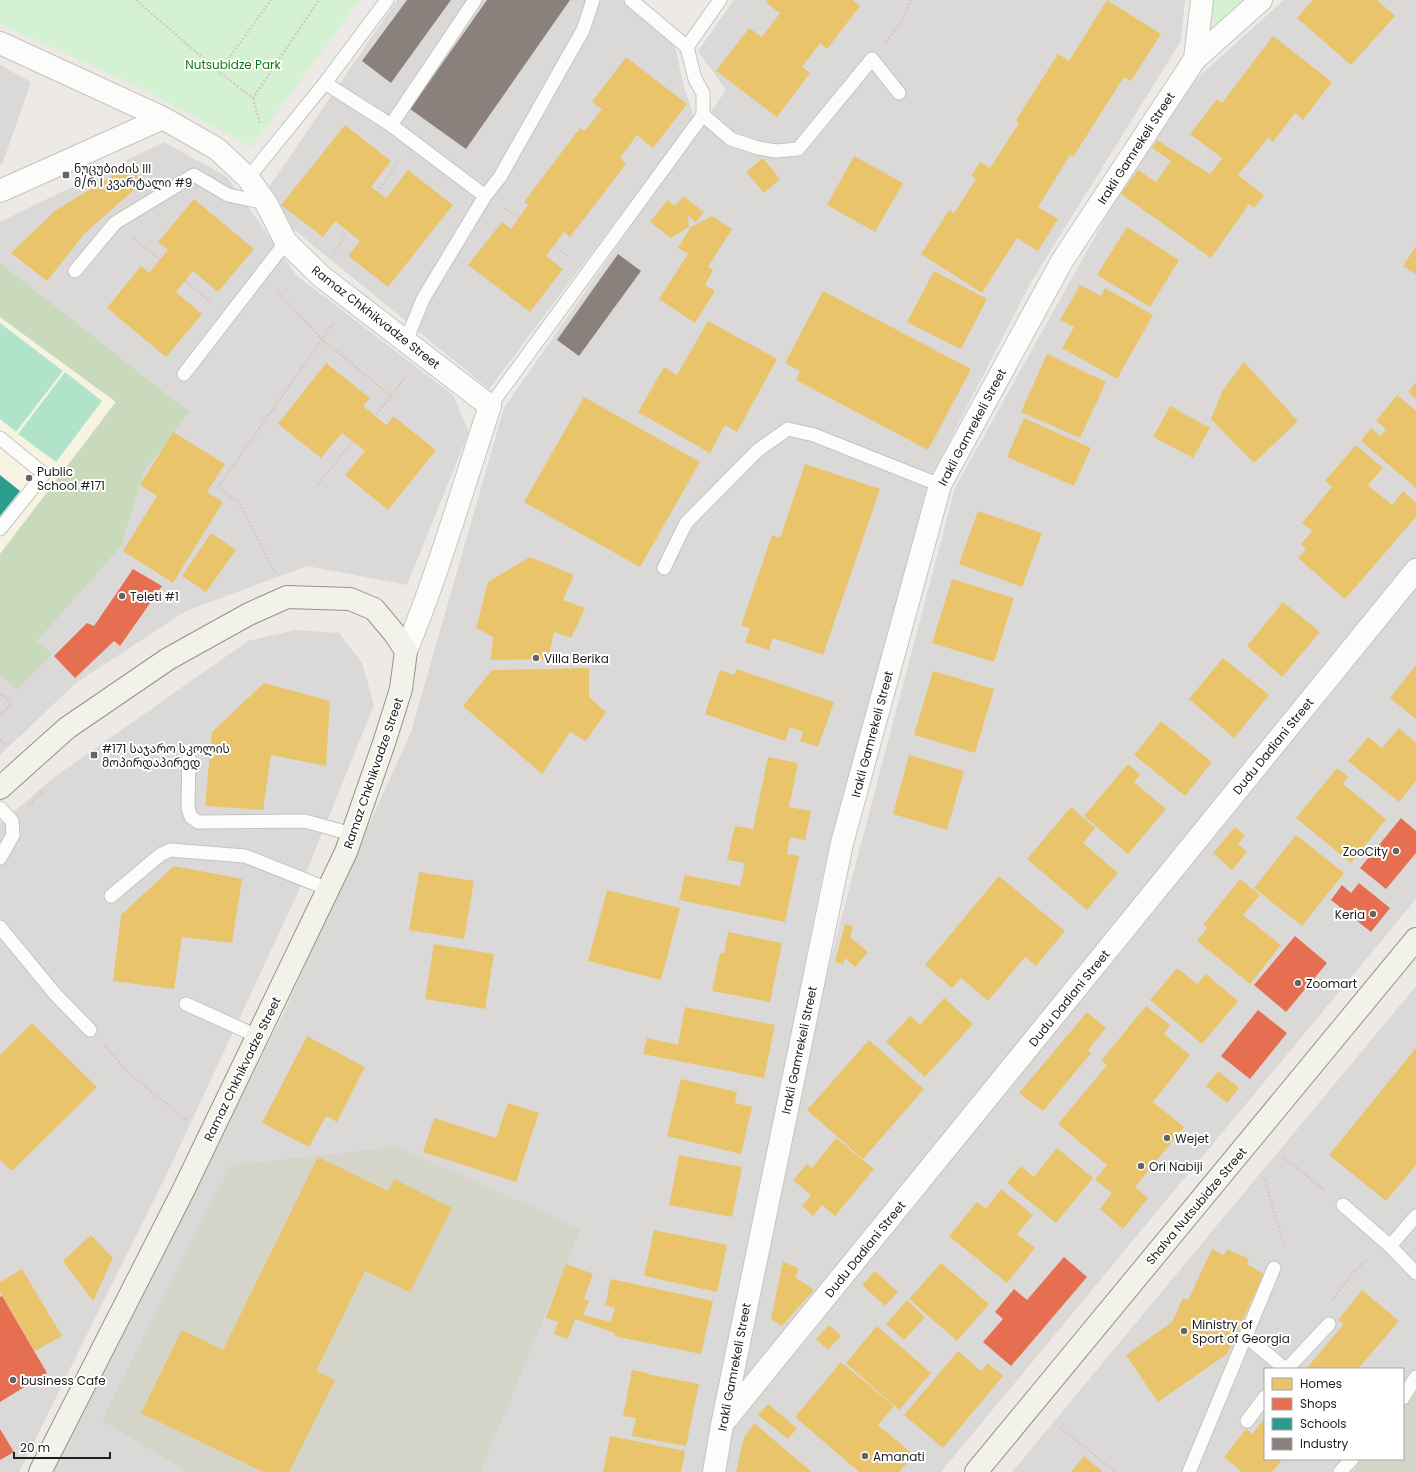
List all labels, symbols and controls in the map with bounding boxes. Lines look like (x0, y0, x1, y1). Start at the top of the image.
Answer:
park label: Nutsubidze Park (185, 56, 282, 73)
street label: Irakli Gamrekeli Street (1093, 89, 1179, 207)
place label: ნუცუბიძის III მ/რ I კვარტალი #9 (74, 160, 192, 191)
marker: ნუცუბიძის III მ/რ I კვარტალი #9 (61, 170, 71, 180)
street label: Ramaz Chkhikvadze Street (308, 261, 444, 373)
street label: Irakli Gamrekeli Street (934, 365, 1010, 489)
place label: Public School #171 (37, 463, 105, 494)
marker: Public School #171 (24, 473, 34, 483)
place label: Teleti #1 (130, 588, 179, 605)
marker: Teleti #1 (117, 591, 127, 601)
place label: Villa Berika (544, 650, 609, 667)
marker: Villa Berika (531, 653, 541, 663)
street label: Irakli Gamrekeli Street (847, 669, 897, 799)
street label: Dudu Dadiani Street (1229, 694, 1317, 798)
street label: Ramaz Chkhikvadze Street (339, 695, 407, 851)
place label: #171 საჯარო სკოლის მოპირდაპირედ (102, 740, 230, 771)
marker: #171 საჯარო სკოლის მოპირდაპირედ (89, 750, 99, 760)
place label: ZooCity (1343, 843, 1388, 860)
marker: ZooCity (1391, 846, 1401, 856)
place label: Keria (1335, 906, 1365, 923)
marker: Keria (1368, 909, 1378, 919)
street label: Dudu Dadiani Street (1025, 946, 1113, 1050)
place label: Zoomart (1306, 975, 1357, 992)
marker: Zoomart (1293, 978, 1303, 988)
street label: Irakli Gamrekeli Street (777, 984, 821, 1116)
street label: Ramaz Chkhikvadze Street (200, 994, 284, 1144)
place label: Wejet (1175, 1130, 1209, 1147)
marker: Wejet (1162, 1133, 1172, 1143)
street label: Shalva Nutsubidze Street (1142, 1144, 1250, 1268)
place label: Ori Nabiji (1149, 1158, 1203, 1175)
marker: Ori Nabiji (1136, 1161, 1146, 1171)
street label: Dudu Dadiani Street (821, 1197, 909, 1301)
street label: Irakli Gamrekeli Street (713, 1301, 755, 1433)
place label: Ministry of Sport of Georgia (1192, 1316, 1290, 1347)
marker: Ministry of Sport of Georgia (1179, 1326, 1189, 1336)
legend (1264, 1368, 1404, 1460)
place label: business Cafe (21, 1372, 106, 1389)
marker: business Cafe (8, 1375, 18, 1385)
text: Homes (1300, 1375, 1342, 1392)
text: Shops (1300, 1395, 1337, 1412)
text: Schools (1300, 1415, 1347, 1432)
scale bar (14, 1434, 110, 1460)
text: Industry (1300, 1435, 1349, 1452)
text: 20 m (20, 1439, 50, 1456)
place label: Amanati (873, 1448, 925, 1465)
marker: Amanati (860, 1451, 870, 1461)

